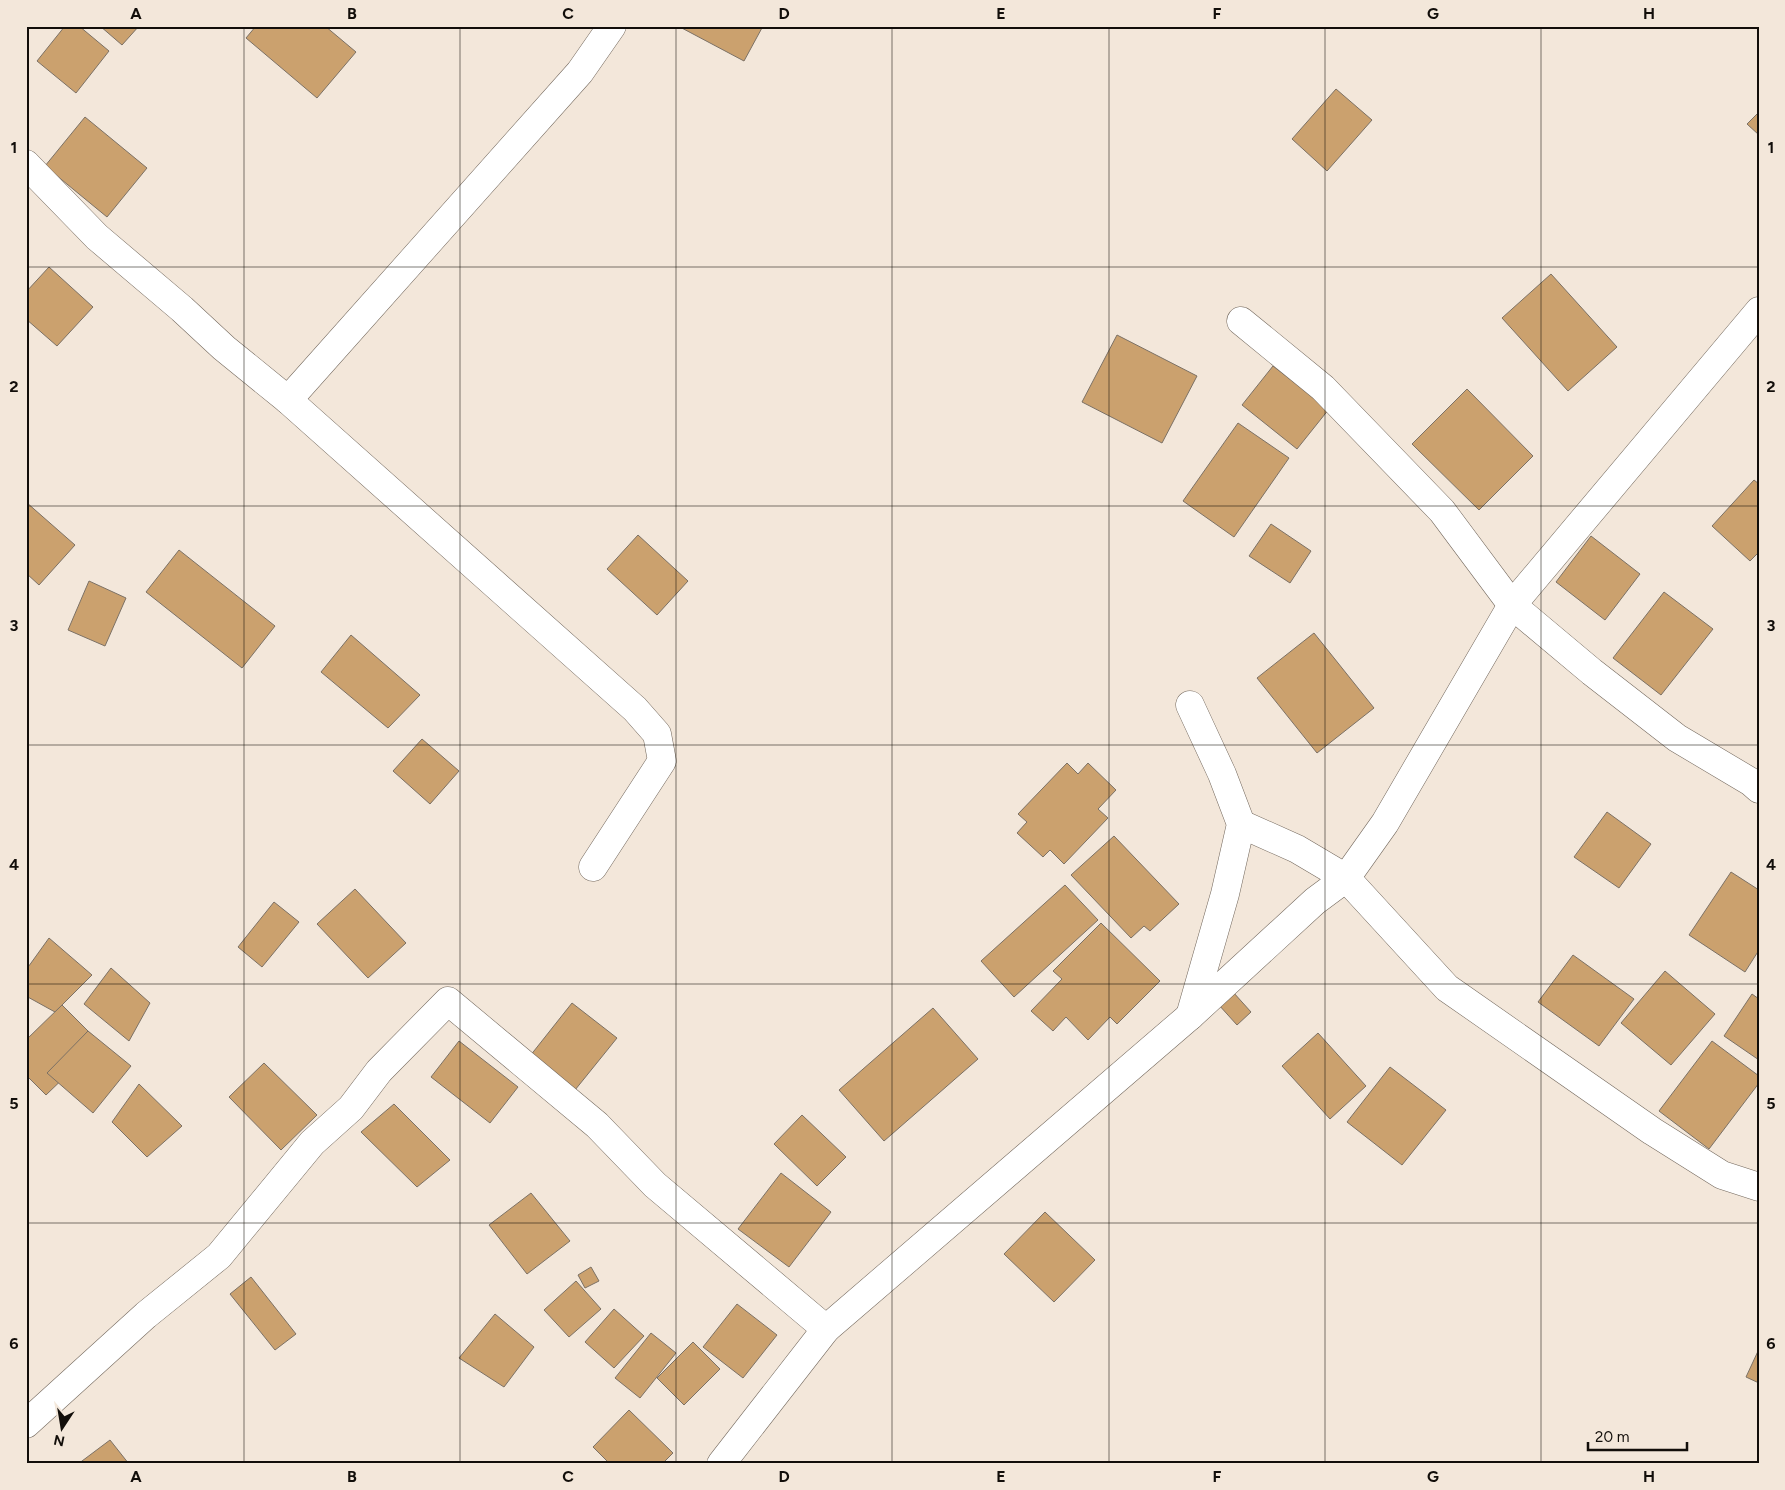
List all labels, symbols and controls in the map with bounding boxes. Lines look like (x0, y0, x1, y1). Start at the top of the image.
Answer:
text: A (130, 4, 142, 23)
text: B (347, 4, 357, 23)
text: C (562, 4, 574, 23)
text: D (778, 4, 790, 23)
text: E (996, 4, 1006, 23)
text: F (1213, 4, 1222, 23)
text: G (1427, 4, 1439, 23)
text: H (1643, 4, 1655, 23)
text: 1 (11, 138, 17, 157)
text: 1 (1768, 138, 1774, 157)
text: 2 (9, 377, 19, 396)
text: 2 (1766, 377, 1776, 396)
text: 3 (10, 616, 19, 635)
text: 3 (1767, 616, 1776, 635)
text: 4 (9, 855, 19, 874)
text: 4 (1766, 855, 1776, 874)
text: 5 (9, 1094, 19, 1113)
text: 5 (1766, 1094, 1776, 1113)
text: 6 (9, 1334, 19, 1353)
text: 6 (1766, 1334, 1776, 1353)
north arrow (38, 1402, 88, 1452)
scale bar (1588, 1420, 1686, 1452)
text: 20 m (1595, 1428, 1629, 1446)
text: N (52, 1431, 66, 1450)
text: A (130, 1467, 142, 1486)
text: B (347, 1467, 357, 1486)
text: C (562, 1467, 574, 1486)
text: D (778, 1467, 790, 1486)
text: E (996, 1467, 1006, 1486)
text: F (1213, 1467, 1222, 1486)
text: G (1427, 1467, 1439, 1486)
text: H (1643, 1467, 1655, 1486)

